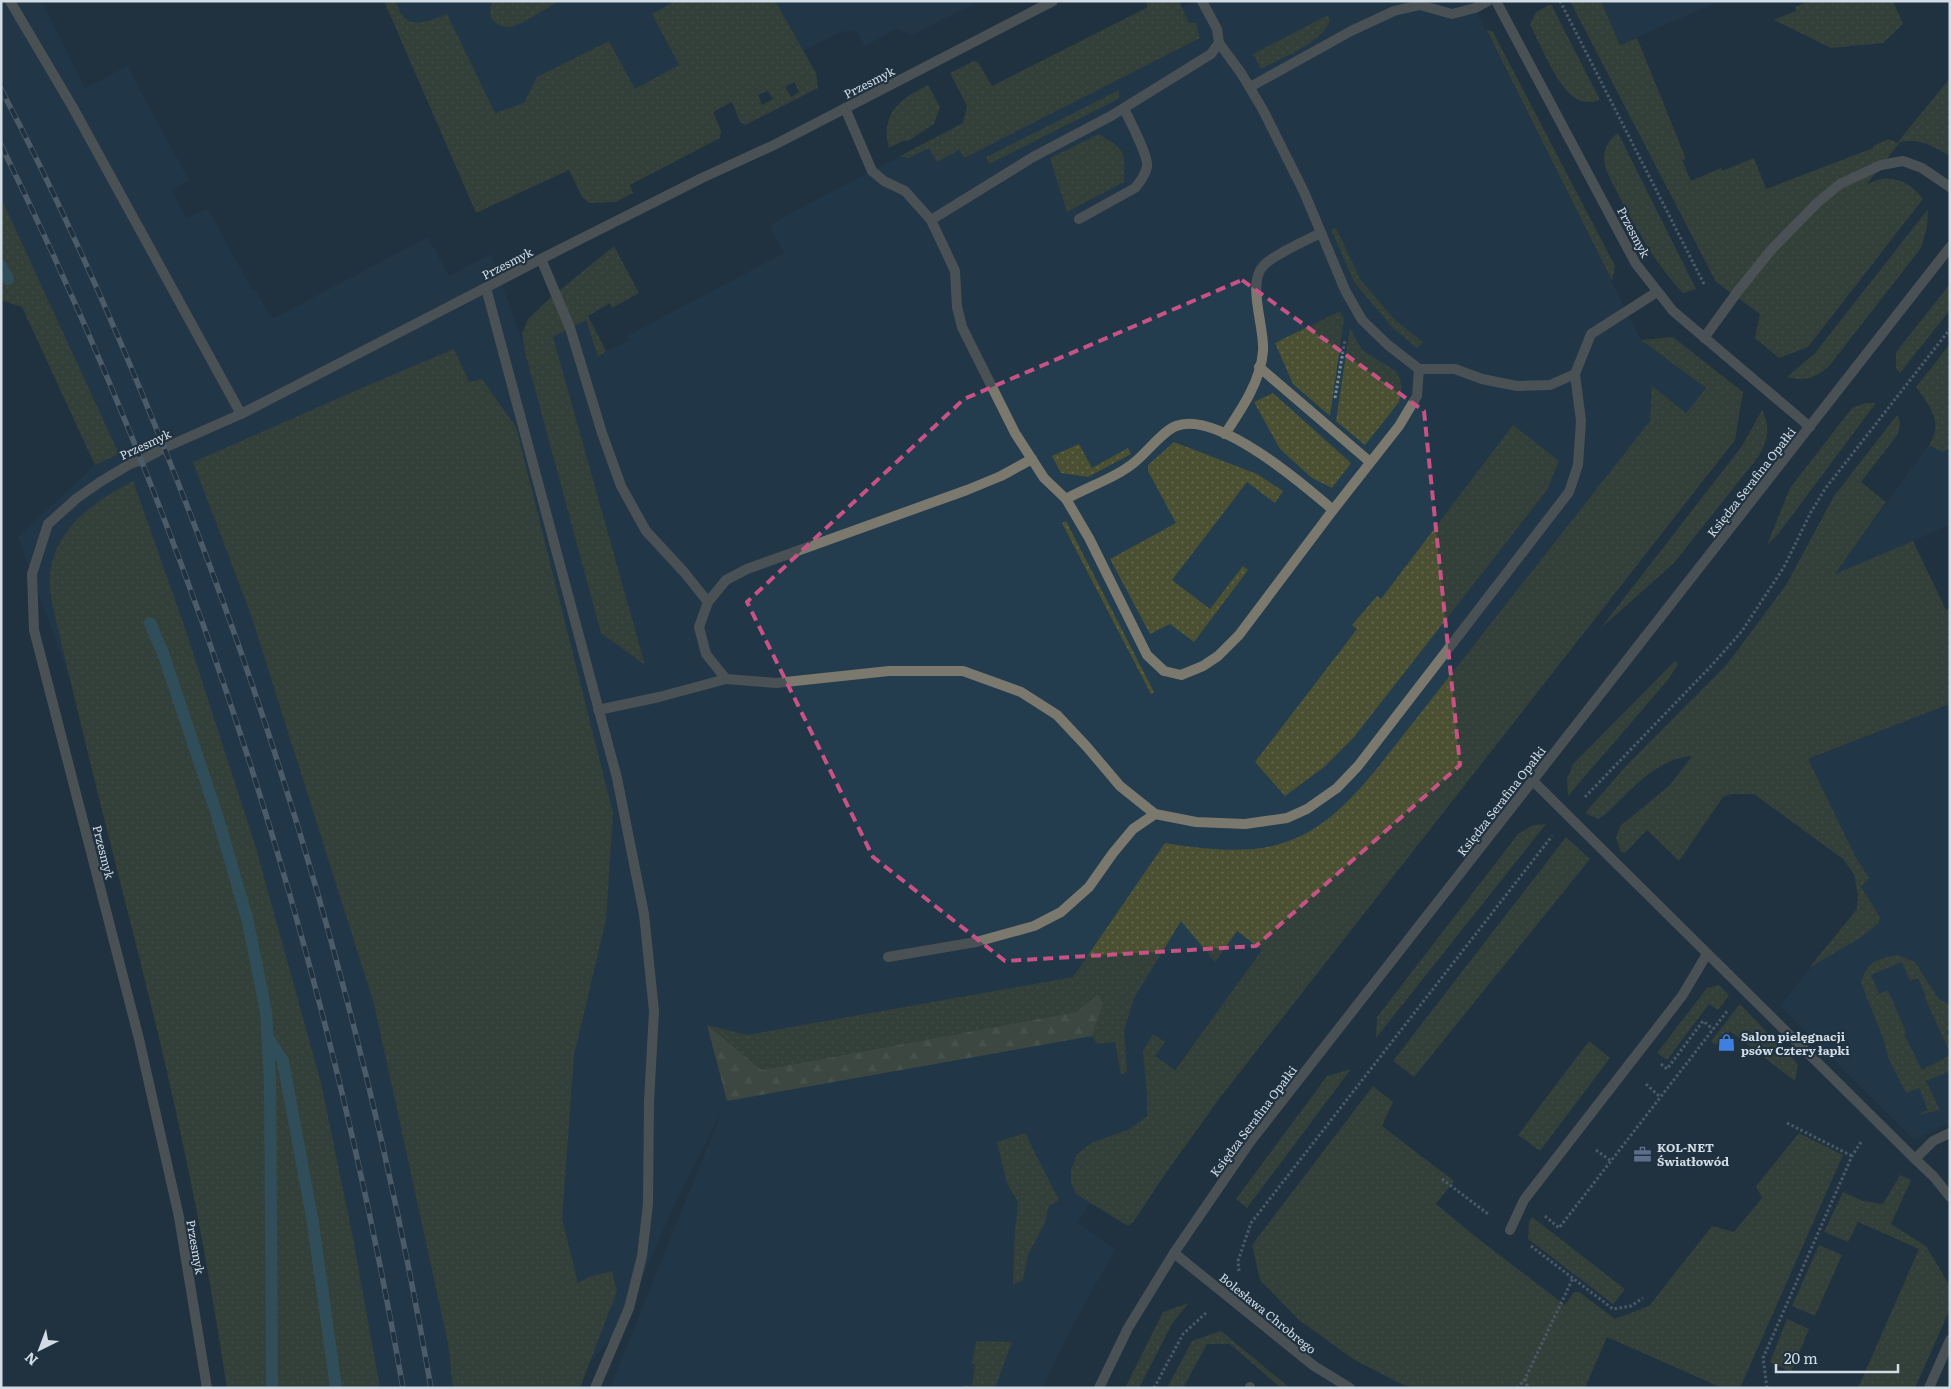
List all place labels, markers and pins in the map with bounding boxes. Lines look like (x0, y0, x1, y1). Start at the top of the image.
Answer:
place label: Salon pielęgnacji psów Cztery łapki (1741, 1027, 1850, 1059)
shop icon: Salon pielęgnacji psów Cztery łapki (1717, 1033, 1737, 1053)
place label: KOL-NET Światłowód (1657, 1138, 1729, 1170)
office icon: KOL-NET Światłowód (1633, 1144, 1653, 1164)

